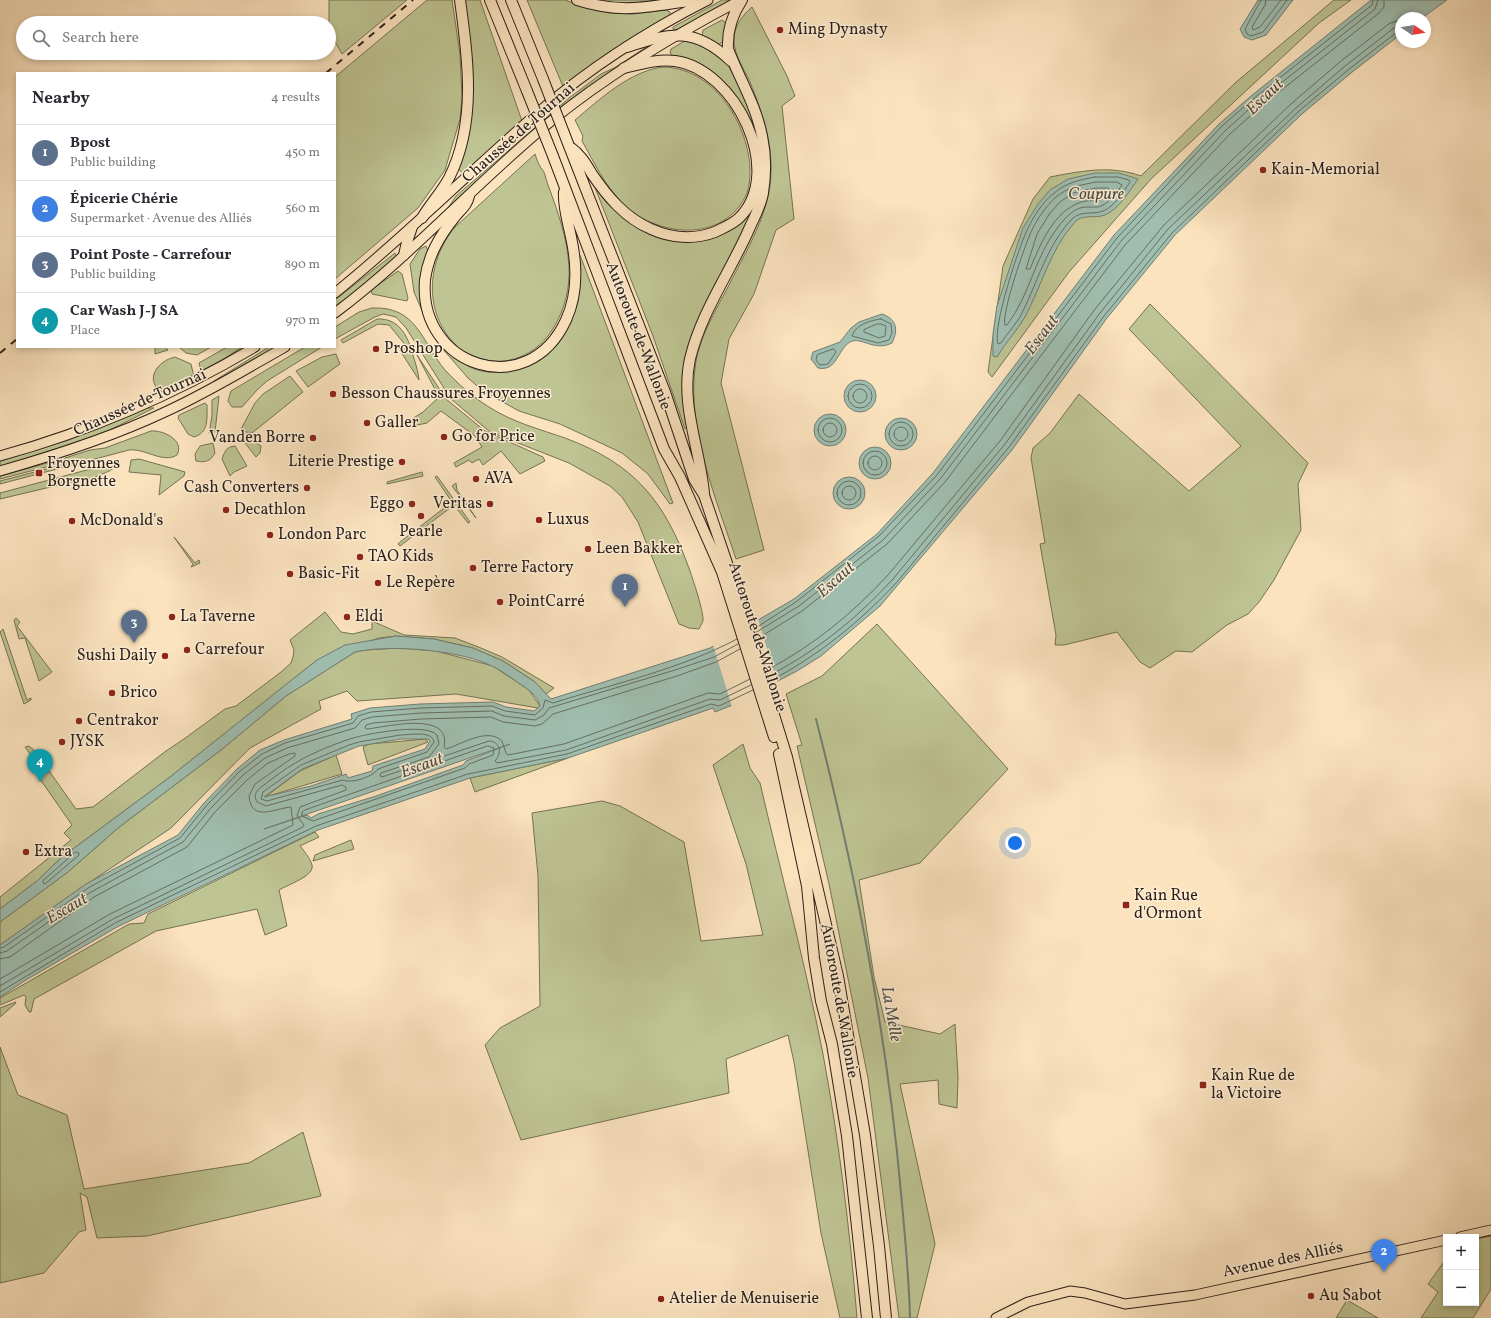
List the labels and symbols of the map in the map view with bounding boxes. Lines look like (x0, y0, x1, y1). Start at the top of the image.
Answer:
north arrow (1395, 12, 1431, 48)
place label: Ming Dynasty (788, 19, 888, 41)
marker: Ming Dynasty (775, 25, 785, 35)
water label: Escaut (1241, 73, 1289, 121)
street label: Chaussée de Tournai (458, 78, 580, 188)
place label: Kain-Memorial (1271, 159, 1380, 181)
marker: Kain-Memorial (1258, 165, 1268, 175)
water label: Coupure (1068, 183, 1125, 206)
street label: Autoroute de Wallonie (600, 259, 676, 413)
water label: Escaut (1019, 310, 1065, 360)
place label: Proshop (384, 338, 443, 360)
marker: Proshop (371, 344, 381, 354)
street label: Chaussée de Tournai (70, 364, 210, 442)
place label: Besson Chaussures Froyennes (341, 383, 551, 405)
marker: Besson Chaussures Froyennes (328, 389, 338, 399)
place label: Galler (375, 412, 419, 434)
marker: Galler (362, 418, 372, 428)
place label: Go for Price (452, 426, 535, 448)
place label: Vanden Borre (209, 427, 305, 449)
marker: Go for Price (439, 432, 449, 442)
marker: Vanden Borre (308, 433, 318, 443)
place label: Literie Prestige (288, 451, 394, 473)
place label: Froyennes Borgnette (47, 453, 120, 493)
marker: Literie Prestige (397, 457, 407, 467)
marker: Froyennes Borgnette (34, 468, 44, 478)
place label: AVA (484, 468, 513, 490)
marker: AVA (471, 474, 481, 484)
place label: Cash Converters (184, 477, 299, 499)
marker: Cash Converters (302, 483, 312, 493)
place label: Eggo (370, 493, 404, 515)
place label: Veritas (433, 493, 482, 515)
place label: Decathlon (234, 499, 306, 521)
marker: Eggo (407, 499, 417, 509)
marker: Veritas (485, 499, 495, 509)
marker: Decathlon (221, 505, 231, 515)
place label: Luxus (547, 509, 589, 531)
place label: McDonald's (80, 510, 163, 532)
marker: Pearle (416, 511, 426, 521)
marker: Luxus (534, 515, 544, 525)
marker: McDonald's (67, 516, 77, 526)
place label: Pearle (399, 521, 443, 543)
place label: London Parc (278, 524, 366, 546)
marker: London Parc (265, 530, 275, 540)
place label: Leen Bakker (596, 538, 683, 560)
marker: Leen Bakker (583, 544, 593, 554)
place label: TAO Kids (368, 546, 434, 568)
marker: TAO Kids (355, 552, 365, 562)
water label: Escaut (812, 556, 861, 603)
place label: Terre Factory (481, 557, 574, 579)
street label: Autoroute de Wallonie (722, 559, 792, 715)
place label: Basic-Fit (298, 563, 360, 585)
marker: Terre Factory (468, 563, 478, 573)
marker: Basic-Fit (285, 569, 295, 579)
place label: Le Repère (386, 572, 455, 594)
pin: 1 (612, 574, 638, 607)
marker: Le Repère (373, 578, 383, 588)
place label: PointCarré (508, 591, 585, 613)
marker: PointCarré (495, 597, 505, 607)
place label: La Taverne (180, 606, 255, 628)
place label: Eldi (355, 606, 383, 628)
pin: 3 (121, 610, 147, 643)
marker: La Taverne (167, 612, 177, 622)
marker: Eldi (342, 612, 352, 622)
place label: Carrefour (195, 639, 264, 661)
place label: Sushi Daily (77, 645, 157, 667)
marker: Carrefour (182, 645, 192, 655)
marker: Sushi Daily (160, 651, 170, 661)
place label: Brico (120, 682, 157, 704)
marker: Brico (107, 688, 117, 698)
place label: Centrakor (87, 710, 159, 732)
marker: Centrakor (74, 716, 84, 726)
place label: JYSK (70, 731, 105, 753)
marker: JYSK (57, 737, 67, 747)
water label: Escaut (397, 747, 447, 784)
pin: 4 (27, 749, 53, 782)
your location (1005, 833, 1025, 853)
place label: Extra (34, 841, 72, 863)
marker: Extra (21, 847, 31, 857)
place label: Kain Rue d'Ormont (1134, 885, 1203, 925)
water label: Escaut (42, 888, 92, 930)
marker: Kain Rue d'Ormont (1121, 900, 1131, 910)
street label: Autoroute de Wallonie (815, 922, 863, 1080)
water label: La Melle (875, 984, 907, 1044)
place label: Kain Rue de la Victoire (1211, 1065, 1295, 1105)
marker: Kain Rue de la Victoire (1198, 1080, 1208, 1090)
street label: Avenue des Alliés (1221, 1236, 1345, 1283)
pin: 2 (1371, 1239, 1397, 1272)
place label: Au Sabot (1319, 1285, 1382, 1307)
place label: Atelier de Menuiserie (669, 1288, 819, 1310)
marker: Au Sabot (1306, 1291, 1316, 1301)
marker: Atelier de Menuiserie (656, 1294, 666, 1304)

